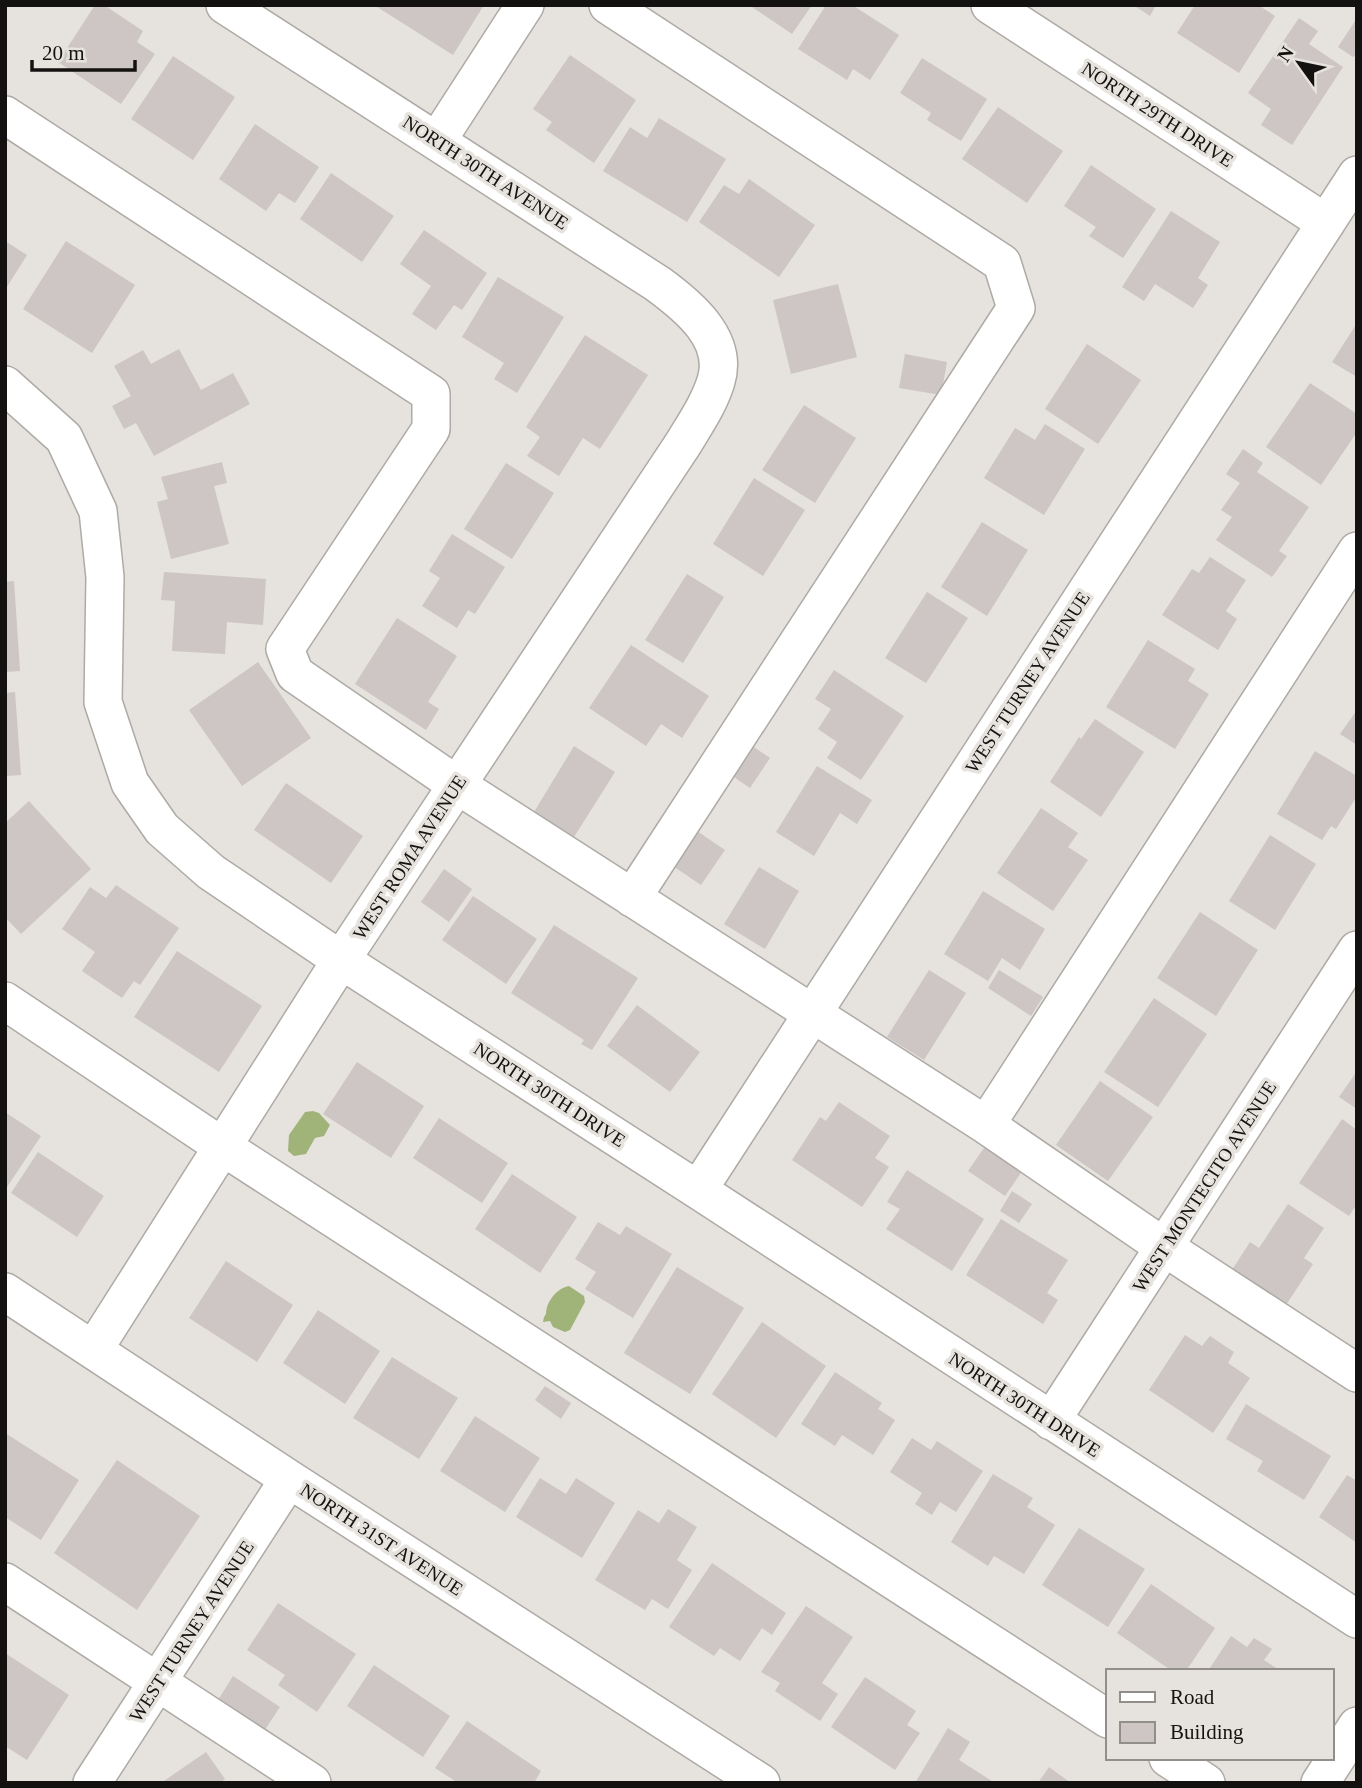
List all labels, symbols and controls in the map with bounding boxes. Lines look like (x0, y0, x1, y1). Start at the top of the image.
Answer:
scale bar (32, 28, 135, 72)
north arrow (1264, 28, 1334, 98)
text: 20 m (42, 41, 85, 65)
text: N (1273, 42, 1298, 65)
street label: NORTH 29TH DRIVE (1078, 58, 1237, 171)
street label: NORTH 30TH AVENUE (399, 111, 572, 234)
street label: WEST TURNEY AVENUE (961, 588, 1094, 777)
street label: WEST ROMA AVENUE (348, 771, 470, 943)
street label: NORTH 30TH DRIVE (470, 1038, 629, 1151)
street label: WEST MONTECITO AVENUE (1128, 1077, 1280, 1296)
street label: NORTH 30TH DRIVE (945, 1348, 1104, 1461)
street label: NORTH 31ST AVENUE (297, 1479, 467, 1600)
street label: WEST TURNEY AVENUE (125, 1537, 258, 1726)
legend (1106, 1669, 1334, 1760)
text: Road (1170, 1685, 1215, 1709)
text: Building (1170, 1720, 1244, 1744)

